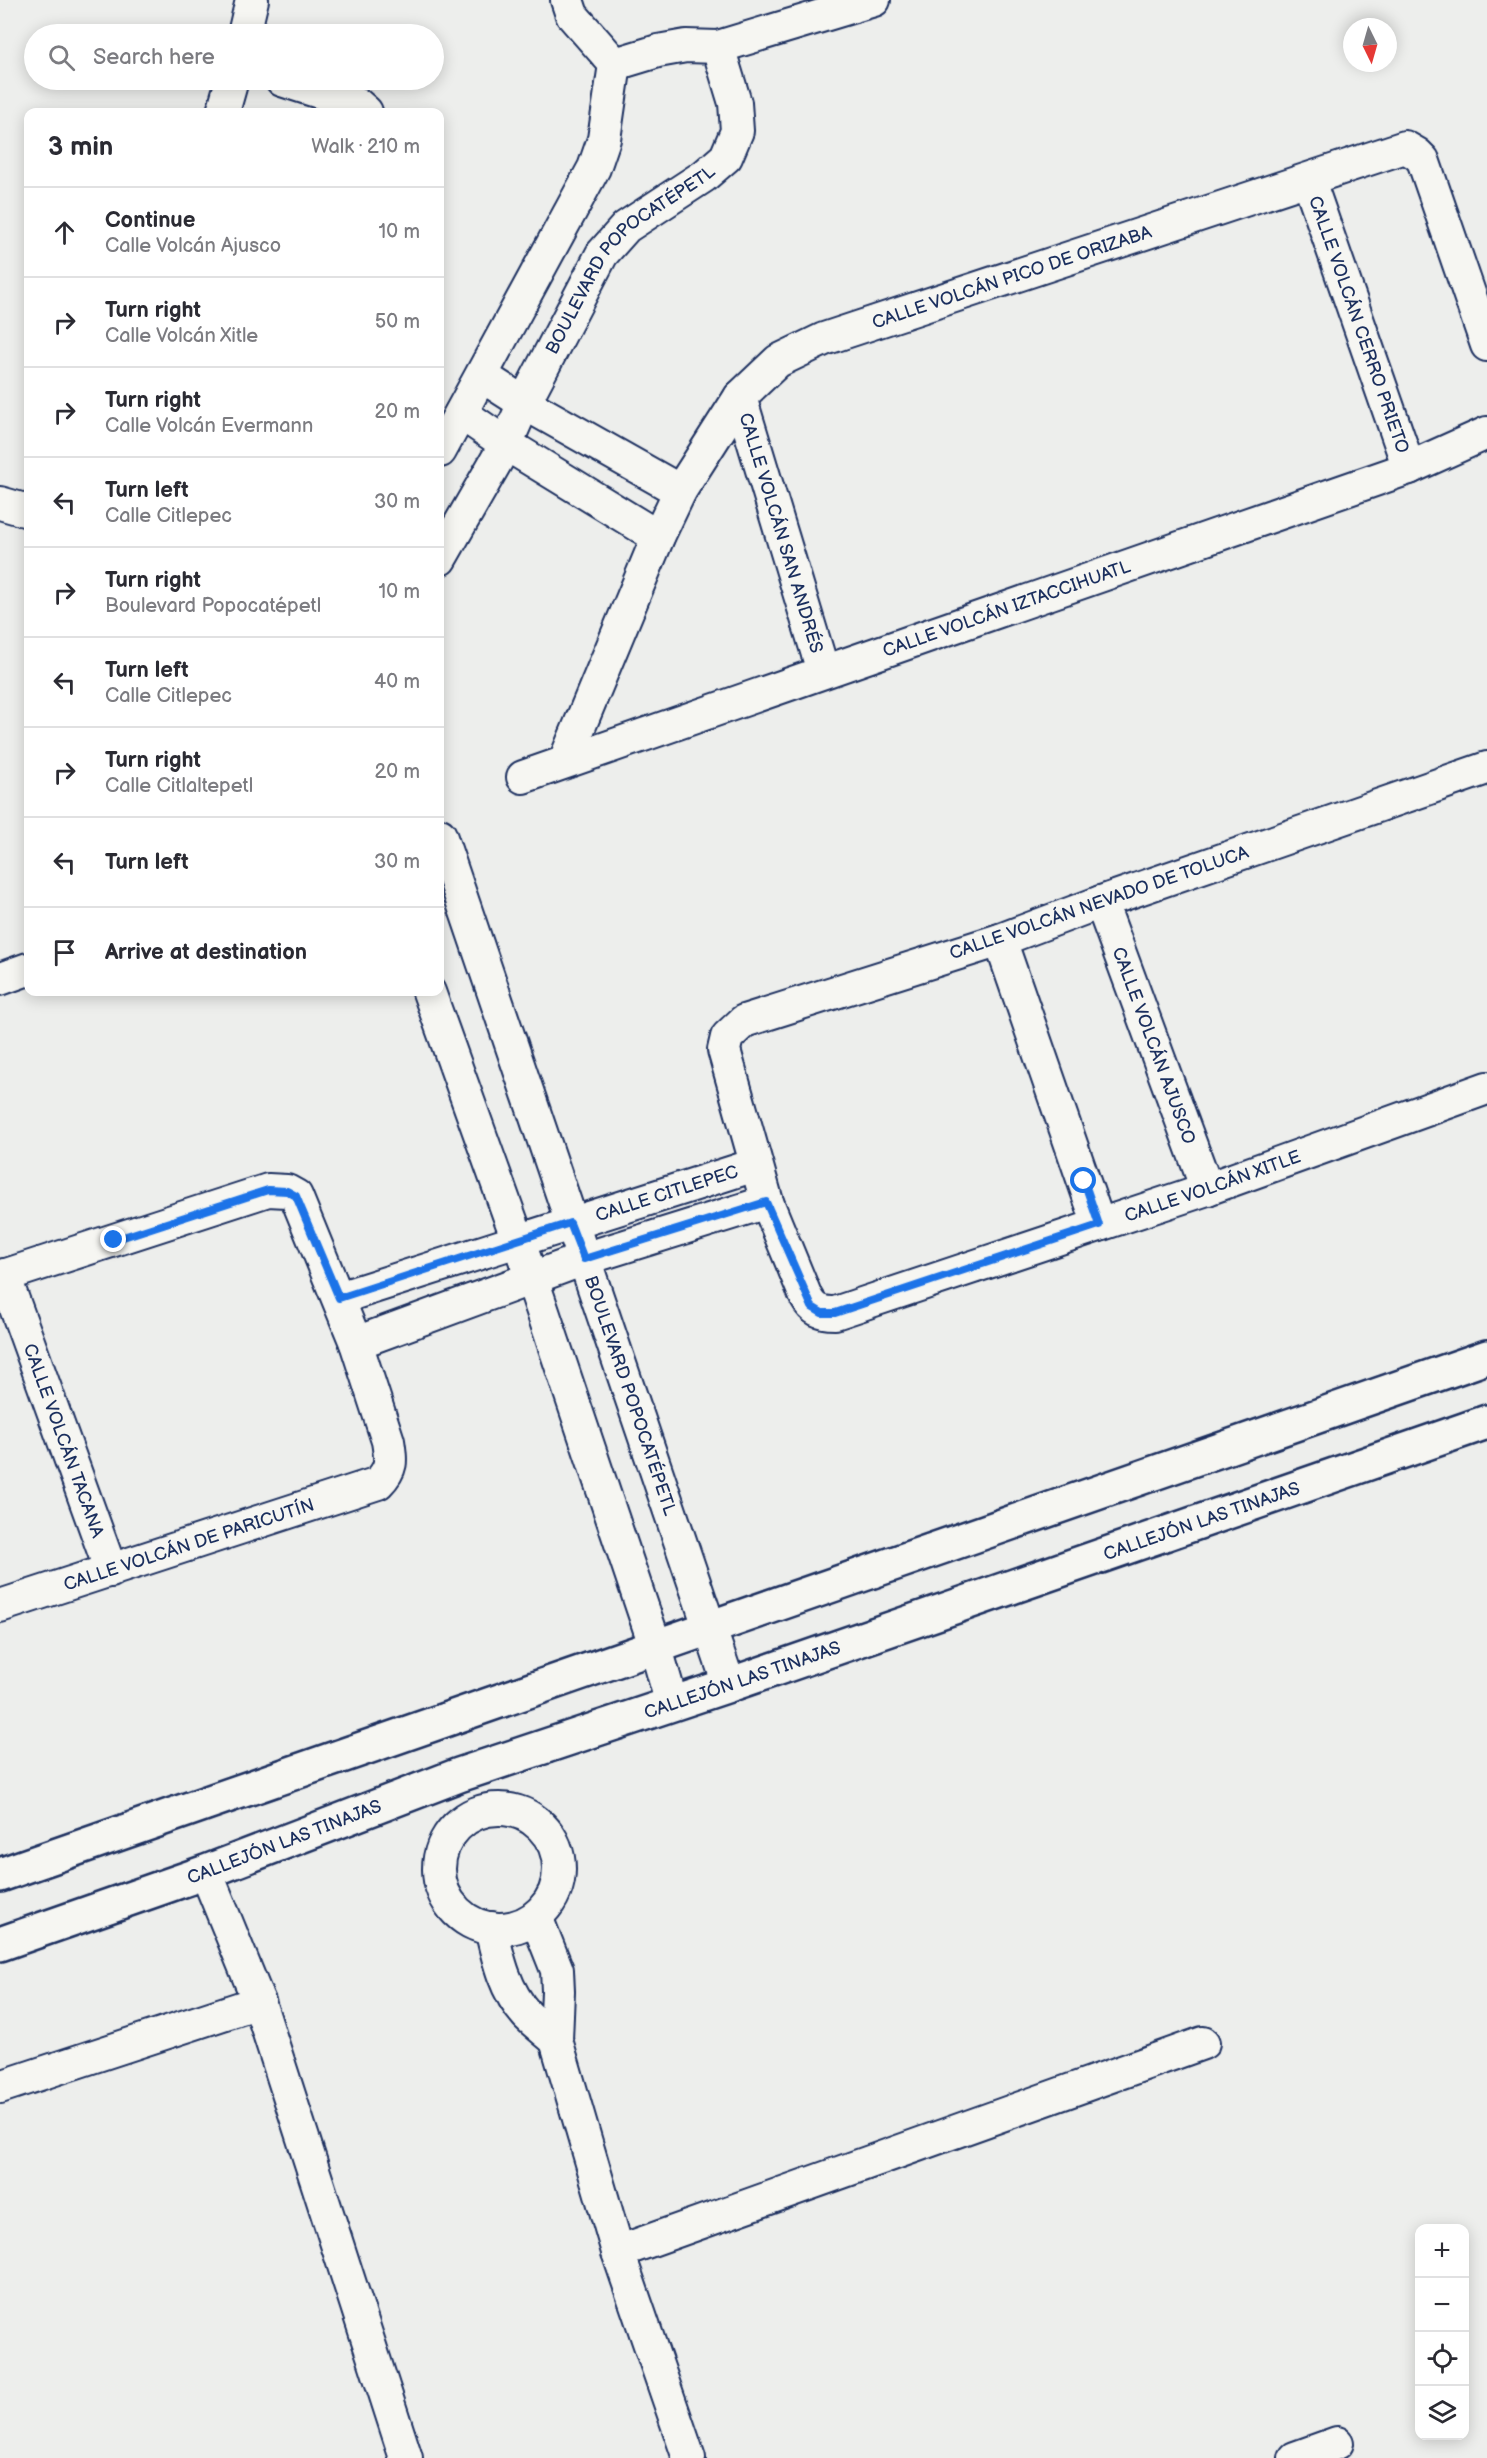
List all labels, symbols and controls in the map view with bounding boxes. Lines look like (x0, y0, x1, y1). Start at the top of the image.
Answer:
north arrow (1343, 18, 1397, 72)
search box (24, 24, 444, 90)
icon: search (45, 41, 78, 74)
text: Search here (93, 44, 215, 71)
text: 3 min (48, 132, 113, 163)
text: Walk · 210 m (311, 135, 420, 159)
street label: BOULEVARD POPOCATÉPETL (541, 161, 720, 357)
street label: CALLE VOLCÁN CERRO PRIETO (1304, 193, 1414, 456)
text: Continue (105, 207, 195, 234)
icon: ahead (48, 216, 81, 249)
text: 10 m (379, 220, 420, 244)
street label: CALLE VOLCÁN PICO DE ORIZABA (869, 221, 1154, 333)
text: Calle Volcán Ajusco (105, 234, 281, 258)
text: Turn right (105, 297, 201, 324)
icon: right (48, 306, 81, 339)
text: 50 m (375, 310, 420, 334)
text: Calle Volcán Xitle (105, 324, 258, 348)
text: Turn right (105, 387, 201, 414)
icon: right (48, 396, 81, 429)
text: 20 m (375, 400, 420, 424)
street label: CALLE VOLCÁN SAN ANDRÉS (735, 410, 827, 656)
text: Calle Volcán Evermann (105, 414, 313, 438)
text: Turn left (105, 477, 189, 504)
icon: left (48, 486, 81, 519)
text: 30 m (374, 490, 420, 514)
text: Calle Citlepec (105, 504, 232, 528)
street label: CALLE VOLCÁN IZTACCIHUATL (880, 555, 1134, 661)
text: Turn right (105, 567, 201, 594)
icon: right (48, 576, 81, 609)
text: 10 m (379, 580, 420, 604)
text: Boulevard Popocatépetl (105, 594, 321, 618)
text: Turn left (105, 657, 189, 684)
icon: left (48, 666, 81, 699)
text: 40 m (374, 670, 420, 694)
text: Calle Citlepec (105, 684, 232, 708)
text: Turn right (105, 747, 201, 774)
icon: right (48, 756, 81, 789)
text: 20 m (375, 760, 420, 784)
text: Calle Citlaltepetl (105, 774, 253, 798)
street label: CALLE VOLCÁN NEVADO DE TOLUCA (946, 840, 1251, 964)
icon: left (48, 846, 81, 879)
text: Turn left (105, 849, 189, 876)
text: 30 m (374, 850, 420, 874)
icon: arrive (48, 936, 81, 969)
text: Arrive at destination (105, 939, 307, 966)
street label: CALLE VOLCÁN AJUSCO (1108, 944, 1200, 1147)
street label: CALLE VOLCÁN XITLE (1122, 1146, 1303, 1226)
street label: CALLE CITLEPEC (593, 1161, 741, 1226)
route start (1070, 1167, 1096, 1193)
route end (100, 1226, 126, 1252)
street label: BOULEVARD POPOCATÉPETL (580, 1273, 681, 1519)
street label: CALLE VOLCÁN TACANA (19, 1341, 108, 1540)
street label: CALLEJÓN LAS TINAJAS (1101, 1477, 1303, 1565)
street label: CALLE VOLCÁN DE PARICUTÍN (60, 1493, 317, 1596)
street label: CALLEJÓN LAS TINAJAS (641, 1637, 843, 1723)
street label: CALLEJÓN LAS TINAJAS (184, 1795, 384, 1888)
map controls (1415, 2224, 1469, 2440)
button: + (1415, 2224, 1469, 2278)
button: − (1415, 2278, 1469, 2332)
button: locate (1415, 2332, 1469, 2386)
button: layers (1415, 2386, 1469, 2440)

